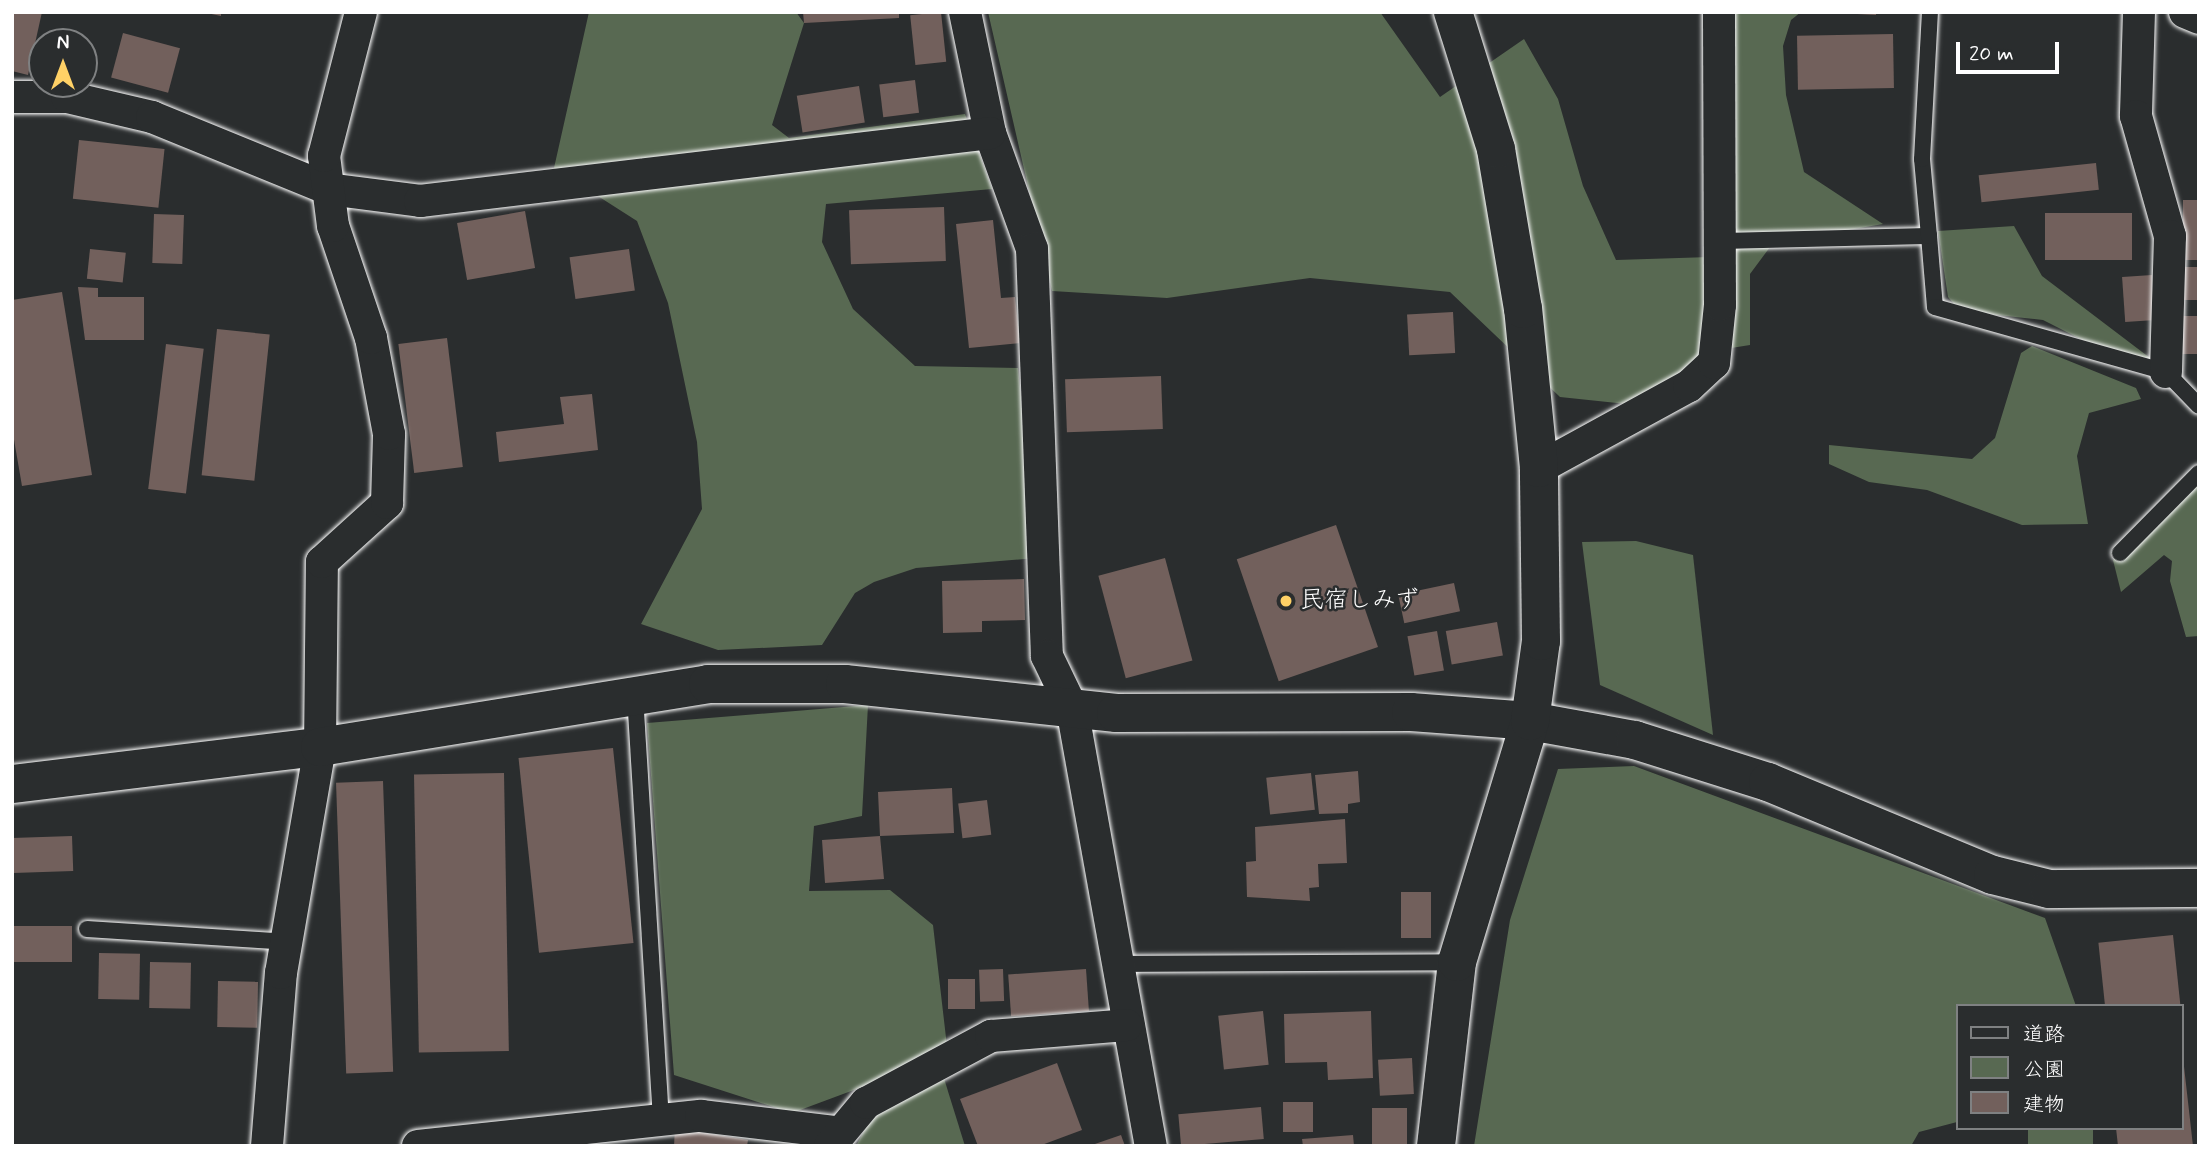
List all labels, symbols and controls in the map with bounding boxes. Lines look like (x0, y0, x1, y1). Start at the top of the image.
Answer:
north arrow (28, 28, 98, 98)
scale bar (1959, 28, 2062, 72)
text: N (57, 31, 69, 56)
text: 20 m (1969, 40, 2014, 68)
place label: 民宿しみず (1300, 587, 1420, 615)
marker: 民宿しみず (1278, 593, 1294, 609)
legend (1955, 1004, 2183, 1130)
text: 道路 (2023, 1021, 2065, 1049)
text: 公園 (2023, 1056, 2065, 1084)
text: 建物 (2023, 1091, 2065, 1119)

